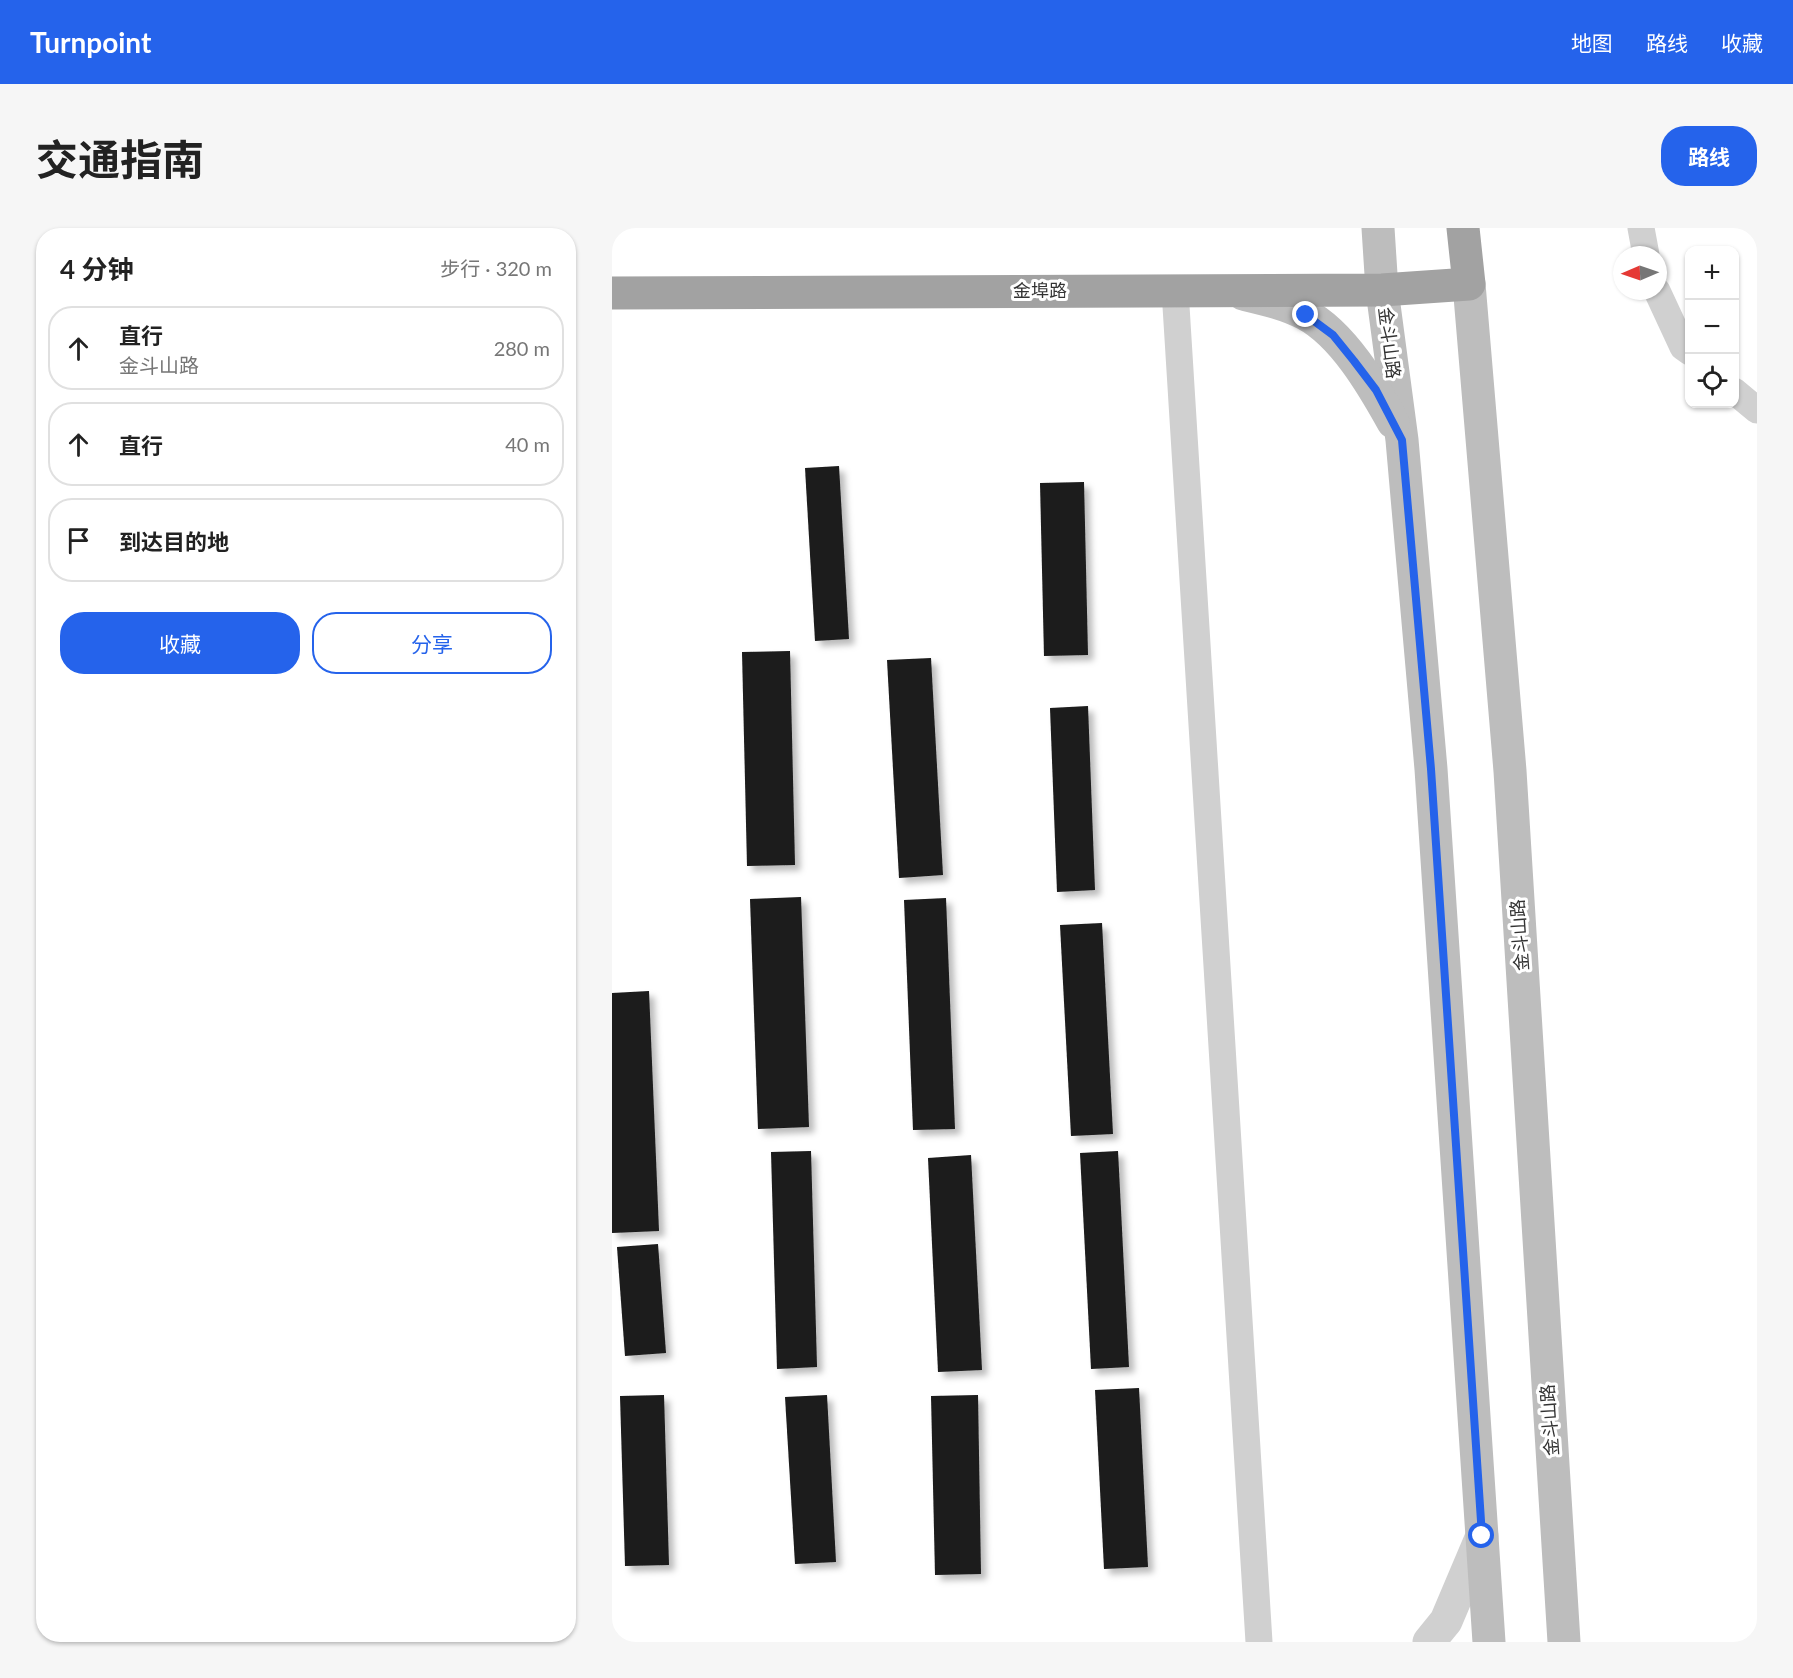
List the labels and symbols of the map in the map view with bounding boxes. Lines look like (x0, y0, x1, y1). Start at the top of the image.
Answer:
north arrow (1613, 246, 1667, 300)
street label: 金埠路 (1013, 279, 1067, 301)
route end (1292, 301, 1318, 327)
street label: 金斗山路 (1375, 306, 1405, 380)
street label: 金斗山路 (1506, 898, 1532, 972)
street label: 金斗山路 (1536, 1383, 1562, 1457)
route start (1468, 1522, 1494, 1548)

